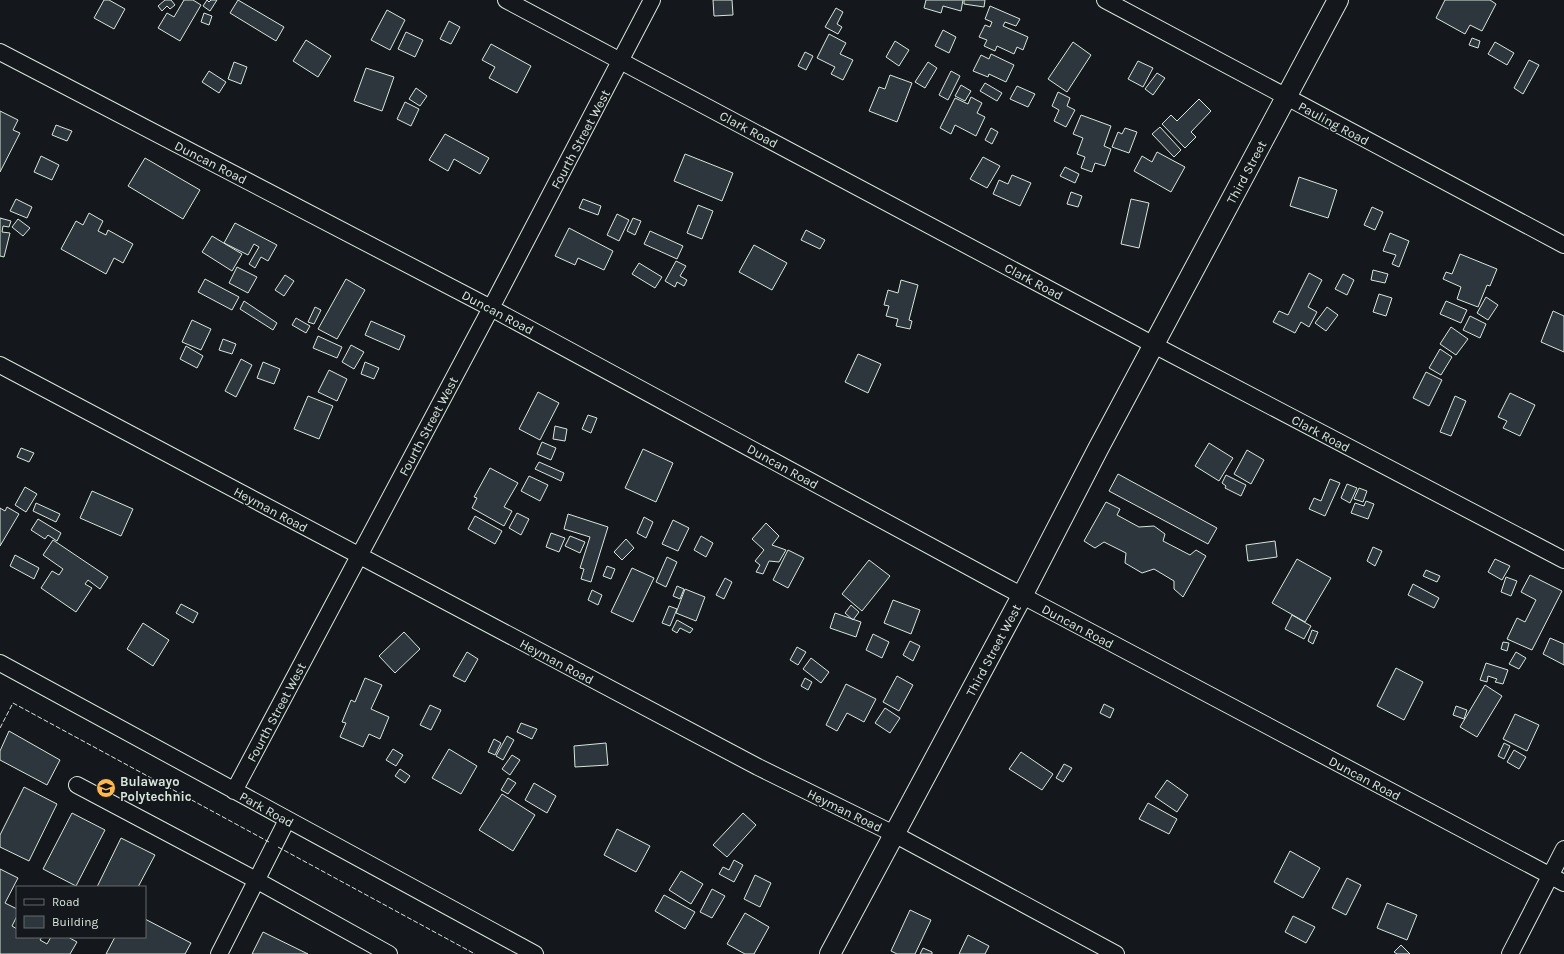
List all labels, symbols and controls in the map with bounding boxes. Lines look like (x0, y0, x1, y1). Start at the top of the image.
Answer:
street label: Fourth Street West (548, 87, 613, 191)
street label: Pauling Road (1296, 99, 1372, 148)
street label: Clark Road (717, 108, 780, 151)
street label: Duncan Road (172, 138, 249, 187)
street label: Third Street (1224, 138, 1269, 206)
street label: Clark Road (1002, 260, 1065, 303)
street label: Duncan Road (459, 287, 536, 338)
street label: Fourth Street West (396, 374, 461, 478)
street label: Clark Road (1289, 412, 1352, 455)
street label: Duncan Road (745, 441, 821, 492)
street label: Heyman Road (231, 484, 310, 535)
street label: Duncan Road (1039, 601, 1116, 652)
street label: Third Street West (963, 602, 1024, 699)
street label: Heyman Road (517, 636, 596, 687)
street label: Fourth Street West (244, 660, 309, 764)
street label: Duncan Road (1326, 753, 1403, 804)
place label: Bulawayo Polytechnic (120, 774, 192, 804)
school or university icon: Bulawayo Polytechnic (95, 777, 117, 799)
street label: Heyman Road (805, 786, 885, 835)
street label: Park Road (237, 788, 296, 830)
legend (16, 886, 146, 938)
text: Road (52, 895, 80, 909)
text: Building (52, 915, 99, 929)

